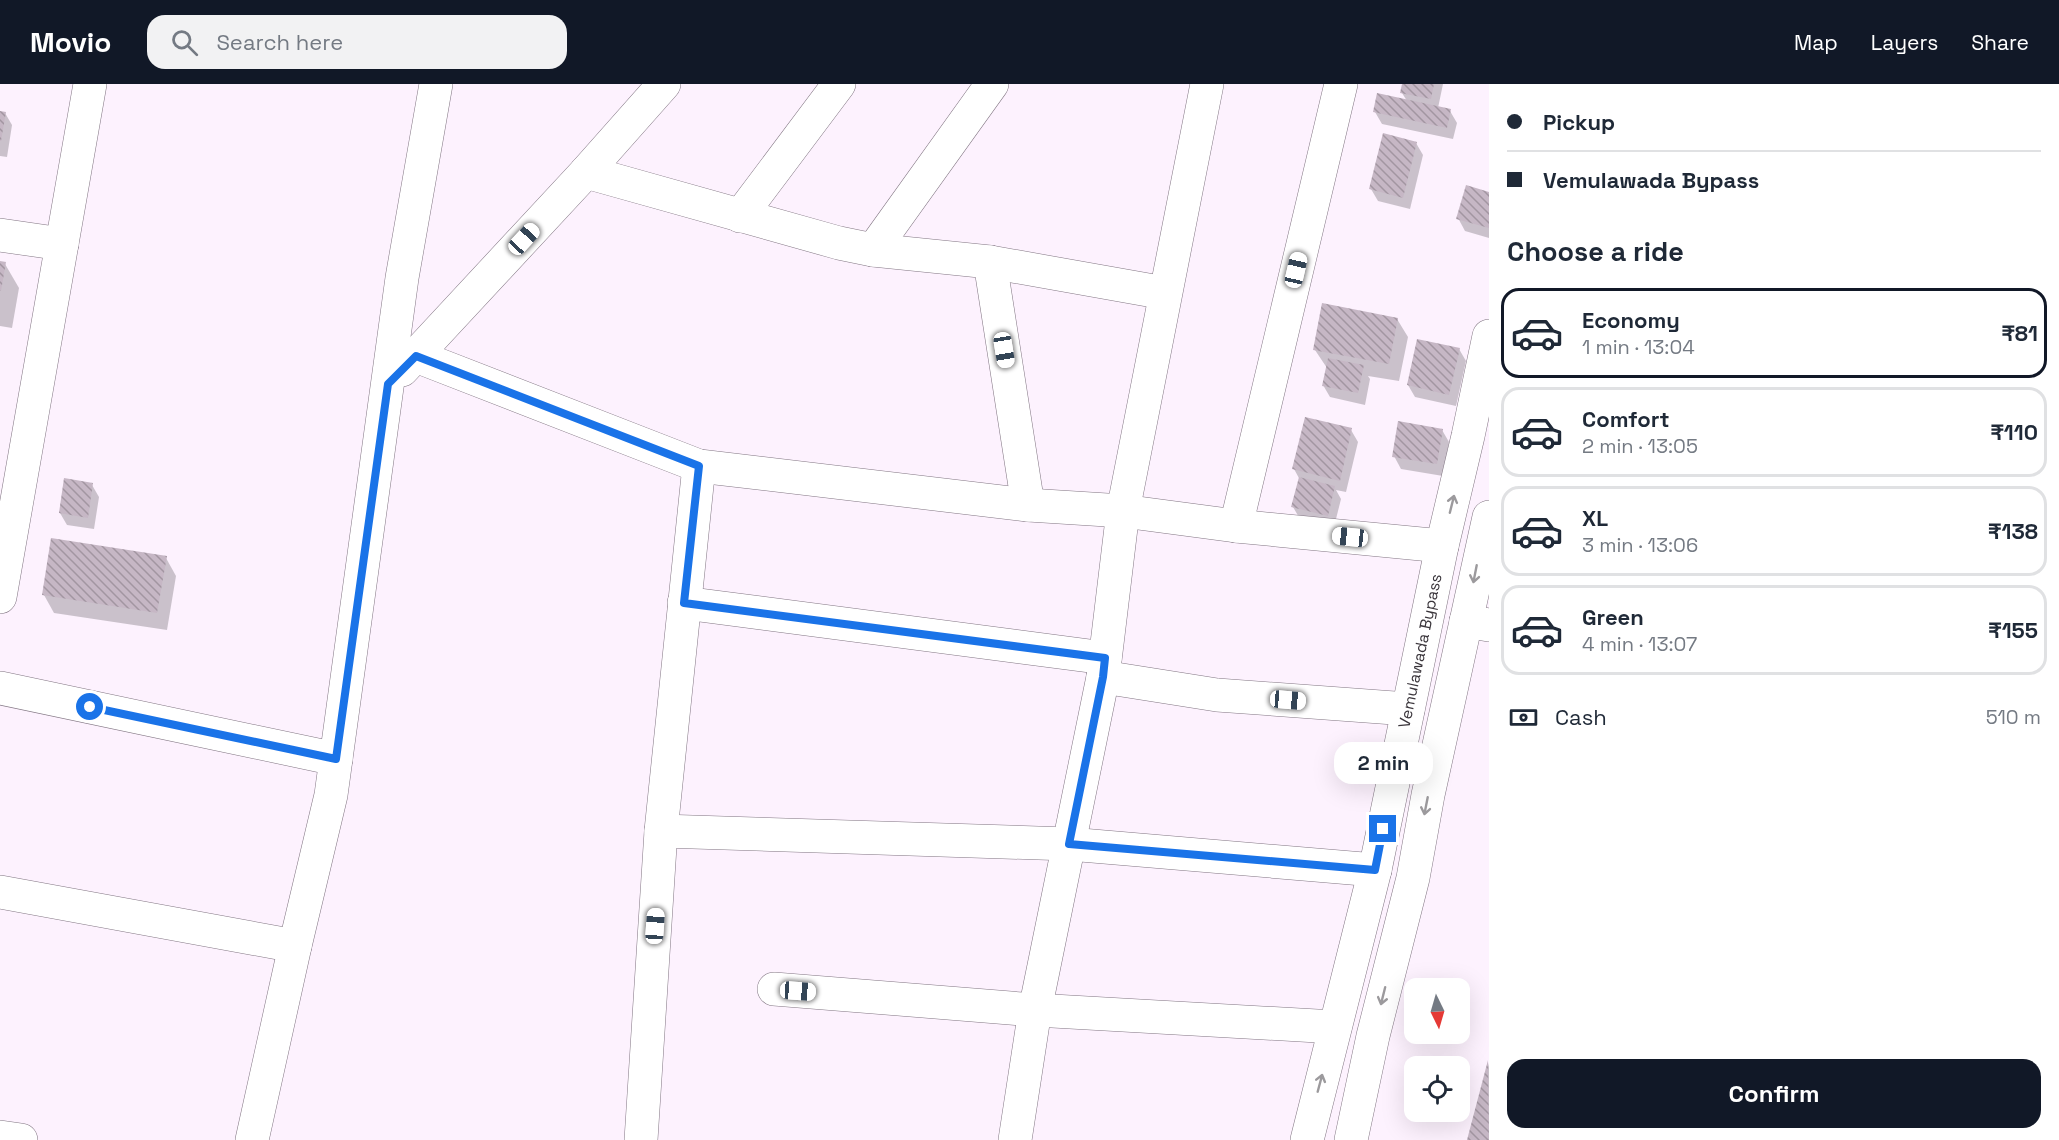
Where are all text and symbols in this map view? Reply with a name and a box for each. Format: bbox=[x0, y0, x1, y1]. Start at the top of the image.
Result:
search box bbox=[147, 15, 567, 69]
text: Movio bbox=[30, 24, 111, 60]
icon: search bbox=[168, 26, 201, 59]
text: Search here bbox=[216, 28, 343, 56]
text: Map bbox=[1794, 29, 1838, 56]
text: Layers bbox=[1871, 29, 1938, 56]
text: Share bbox=[1971, 29, 2029, 56]
text: Pickup bbox=[1543, 108, 1615, 136]
text: Vemulawada Bypass bbox=[1543, 166, 1759, 194]
car bbox=[505, 220, 543, 258]
text: Choose a ride bbox=[1507, 234, 1684, 269]
car bbox=[1283, 250, 1309, 290]
icon: car bbox=[1510, 306, 1564, 360]
text: Economy bbox=[1582, 306, 1680, 334]
text: ₹81 bbox=[2001, 319, 2038, 347]
car bbox=[992, 331, 1016, 369]
text: 1 min · 13:04 bbox=[1582, 334, 1695, 360]
icon: car bbox=[1510, 405, 1564, 459]
text: Comfort bbox=[1582, 405, 1670, 433]
text: ₹110 bbox=[1990, 418, 2038, 446]
text: 2 min · 13:05 bbox=[1582, 433, 1698, 459]
one-way arrow bbox=[1447, 495, 1458, 514]
icon: car bbox=[1510, 504, 1564, 558]
text: XL bbox=[1582, 504, 1608, 532]
text: ₹138 bbox=[1988, 517, 2038, 545]
car bbox=[1331, 526, 1369, 548]
text: 3 min · 13:06 bbox=[1582, 532, 1698, 558]
one-way arrow bbox=[1469, 565, 1481, 584]
street label: Vemulawada Bypass bbox=[1393, 572, 1447, 730]
icon: car bbox=[1510, 603, 1564, 657]
text: Green bbox=[1582, 603, 1644, 631]
text: ₹155 bbox=[1988, 616, 2038, 644]
text: 4 min · 13:07 bbox=[1582, 631, 1697, 657]
car bbox=[1269, 689, 1307, 711]
route start bbox=[76, 693, 103, 720]
icon: cash bbox=[1507, 701, 1540, 734]
text: Cash bbox=[1555, 703, 1607, 731]
text: 510 m bbox=[1986, 704, 2041, 730]
callout: 2 min bbox=[1334, 742, 1432, 784]
text: 2 min bbox=[1358, 750, 1409, 776]
one-way arrow bbox=[1420, 796, 1431, 815]
route end bbox=[1369, 815, 1396, 842]
car bbox=[645, 907, 665, 945]
north arrow bbox=[1404, 978, 1470, 1044]
map controls bbox=[1404, 978, 1470, 1122]
car bbox=[779, 981, 817, 1001]
one-way arrow bbox=[1376, 986, 1388, 1005]
button: locate bbox=[1404, 1056, 1470, 1122]
button: Confirm bbox=[1507, 1059, 2041, 1128]
one-way arrow bbox=[1315, 1074, 1327, 1093]

